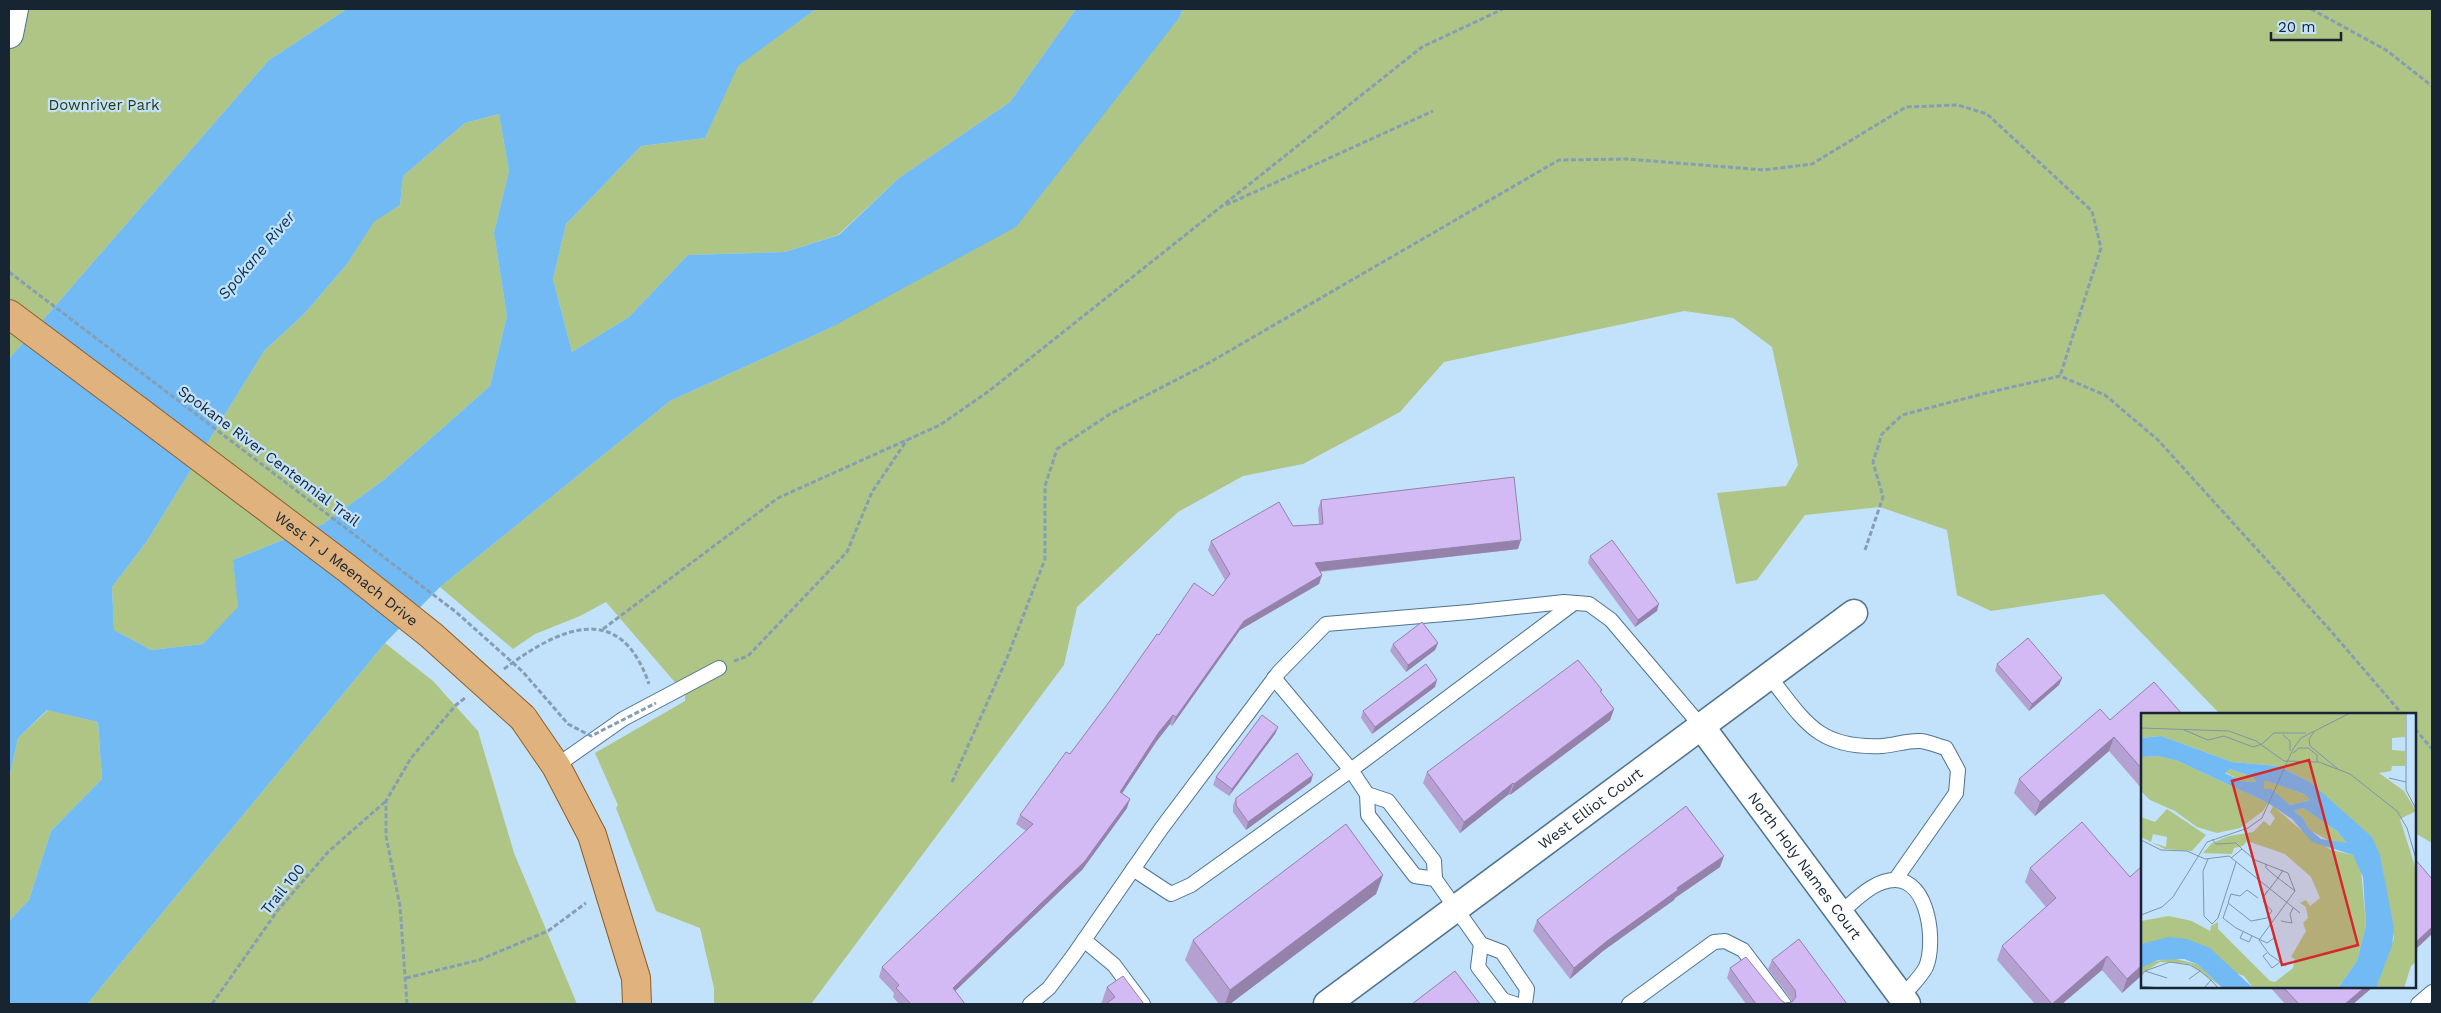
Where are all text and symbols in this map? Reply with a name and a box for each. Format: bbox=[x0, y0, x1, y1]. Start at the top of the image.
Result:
scale bar bbox=[2271, 10, 2341, 42]
text: 20 m bbox=[2278, 18, 2316, 36]
park label: Downriver Park bbox=[48, 96, 160, 114]
water label: Spokane River bbox=[214, 207, 299, 303]
street label: Spokane River Centennial Trail bbox=[175, 382, 364, 531]
street label: West T J Meenach Drive bbox=[271, 508, 421, 630]
inset map bbox=[2141, 713, 2416, 988]
street label: West Elliot Court bbox=[1535, 764, 1647, 853]
street label: North Holy Names Court bbox=[1744, 789, 1865, 944]
street label: Trail 100 bbox=[257, 860, 309, 918]

